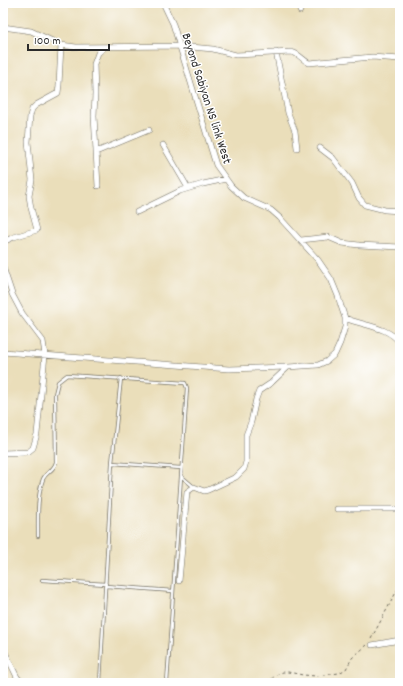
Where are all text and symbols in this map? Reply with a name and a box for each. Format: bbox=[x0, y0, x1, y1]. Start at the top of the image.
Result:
scale bar bbox=[28, 26, 109, 52]
street label: Beyond Sabiyan NS link West bbox=[175, 31, 236, 167]
text: 100 m bbox=[34, 33, 61, 50]

